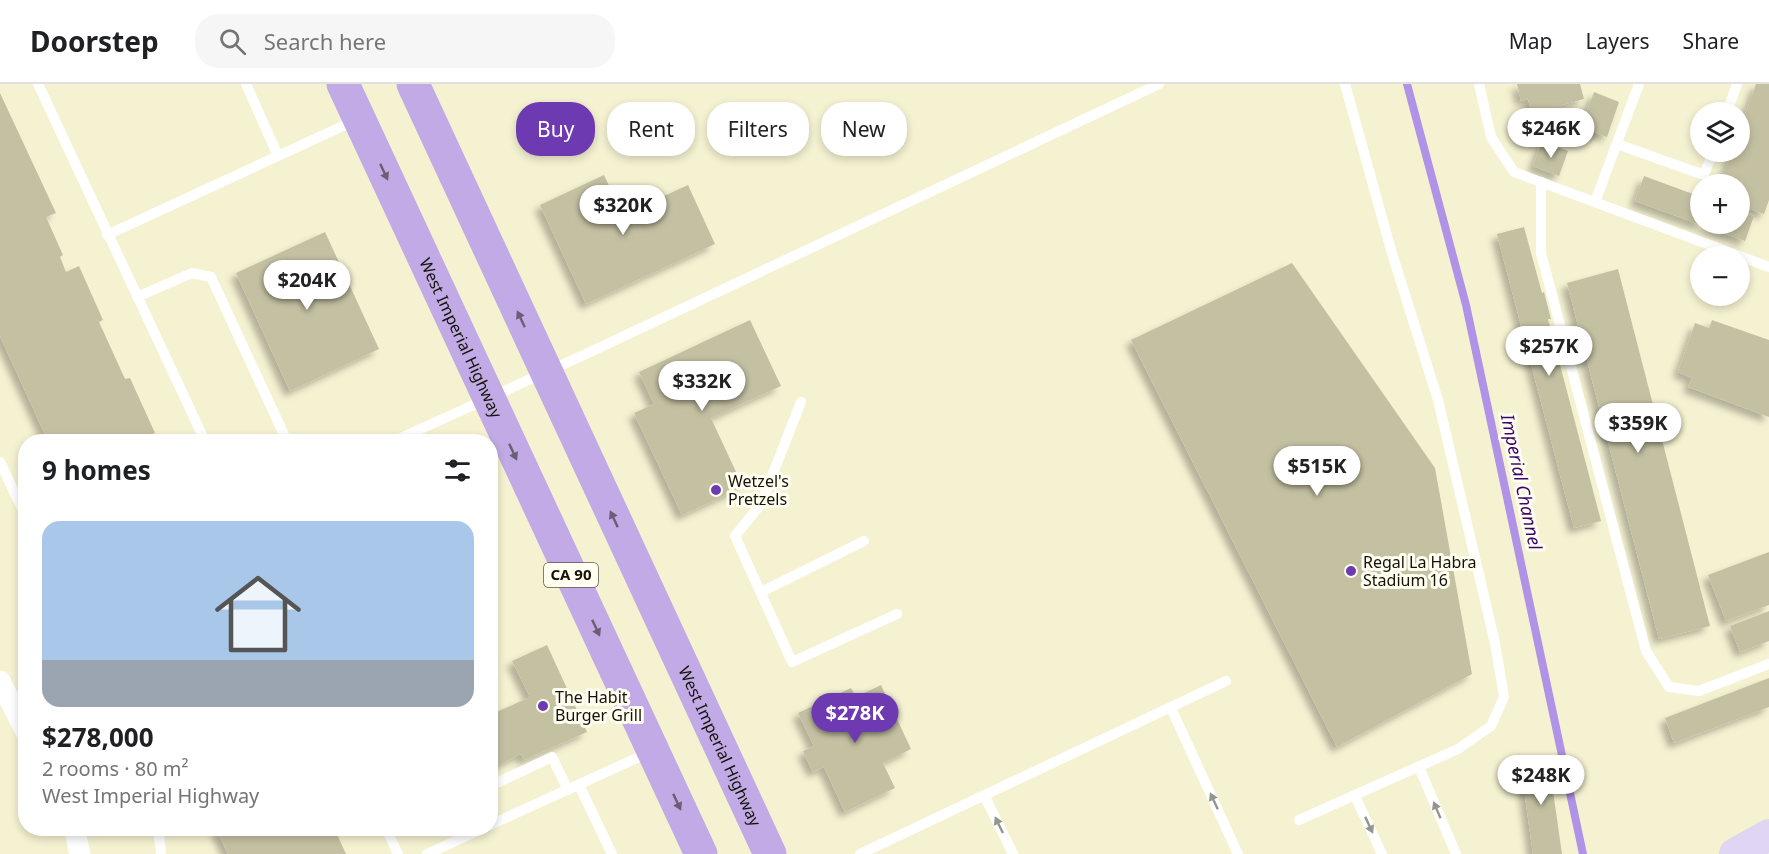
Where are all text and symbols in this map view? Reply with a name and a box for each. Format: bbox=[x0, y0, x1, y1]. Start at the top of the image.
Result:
search box bbox=[195, 14, 615, 68]
text: Doorstep bbox=[30, 22, 159, 60]
icon: search bbox=[216, 25, 249, 58]
text: Search here bbox=[264, 26, 386, 56]
text: Map bbox=[1509, 27, 1553, 55]
text: Layers bbox=[1586, 27, 1650, 55]
text: Share bbox=[1683, 27, 1739, 55]
chip: Buy bbox=[516, 102, 595, 156]
chip: Rent bbox=[607, 102, 695, 156]
chip: Filters bbox=[707, 102, 809, 156]
chip: New bbox=[821, 102, 907, 156]
map controls bbox=[1690, 102, 1750, 306]
button: layers bbox=[1690, 102, 1750, 162]
pin: $246K bbox=[1509, 108, 1593, 159]
text: $246K bbox=[1521, 114, 1581, 141]
one-way arrow bbox=[379, 163, 389, 181]
button: + bbox=[1690, 174, 1750, 234]
pin: $320K bbox=[581, 185, 665, 236]
text: $320K bbox=[593, 191, 653, 218]
button: − bbox=[1690, 246, 1750, 306]
street label: West Imperial Highway bbox=[414, 254, 508, 422]
pin: $204K bbox=[265, 260, 349, 311]
text: $204K bbox=[277, 266, 337, 293]
one-way arrow bbox=[517, 311, 526, 328]
pin: $257K bbox=[1507, 326, 1591, 377]
text: $257K bbox=[1519, 332, 1579, 359]
pin: $332K bbox=[660, 361, 744, 412]
text: $332K bbox=[672, 367, 732, 394]
pin: $359K bbox=[1596, 403, 1680, 454]
text: $359K bbox=[1608, 409, 1668, 436]
water label: Imperial Channel bbox=[1496, 411, 1548, 552]
one-way arrow bbox=[509, 443, 518, 460]
pin: $515K bbox=[1275, 446, 1359, 497]
text: 9 homes bbox=[42, 452, 151, 488]
text: $515K bbox=[1287, 452, 1347, 479]
icon: filters bbox=[441, 454, 474, 487]
place label: Wetzel's Pretzels bbox=[728, 470, 789, 510]
marker: Wetzel's Pretzels bbox=[709, 483, 723, 497]
one-way arrow bbox=[609, 511, 618, 528]
place label: Regal La Habra Stadium 16 bbox=[1363, 551, 1477, 591]
icon: home bbox=[204, 560, 312, 668]
road number: CA 90 bbox=[544, 563, 598, 587]
marker: Regal La Habra Stadium 16 bbox=[1344, 564, 1358, 578]
one-way arrow bbox=[591, 620, 601, 638]
street label: West Imperial Highway bbox=[673, 663, 767, 831]
place label: The Habit Burger Grill bbox=[555, 686, 642, 726]
pin: $278K bbox=[813, 693, 897, 744]
marker: The Habit Burger Grill bbox=[536, 699, 550, 713]
text: $278K bbox=[825, 699, 885, 726]
text: $278,000 bbox=[42, 719, 154, 755]
text: 2 rooms · 80 m² bbox=[42, 755, 189, 782]
pin: $248K bbox=[1499, 755, 1583, 806]
text: $248K bbox=[1511, 761, 1571, 788]
text: West Imperial Highway bbox=[42, 782, 259, 809]
one-way arrow bbox=[1209, 792, 1218, 809]
one-way arrow bbox=[672, 794, 682, 812]
one-way arrow bbox=[1433, 802, 1442, 819]
one-way arrow bbox=[1364, 816, 1373, 833]
one-way arrow bbox=[995, 817, 1004, 834]

